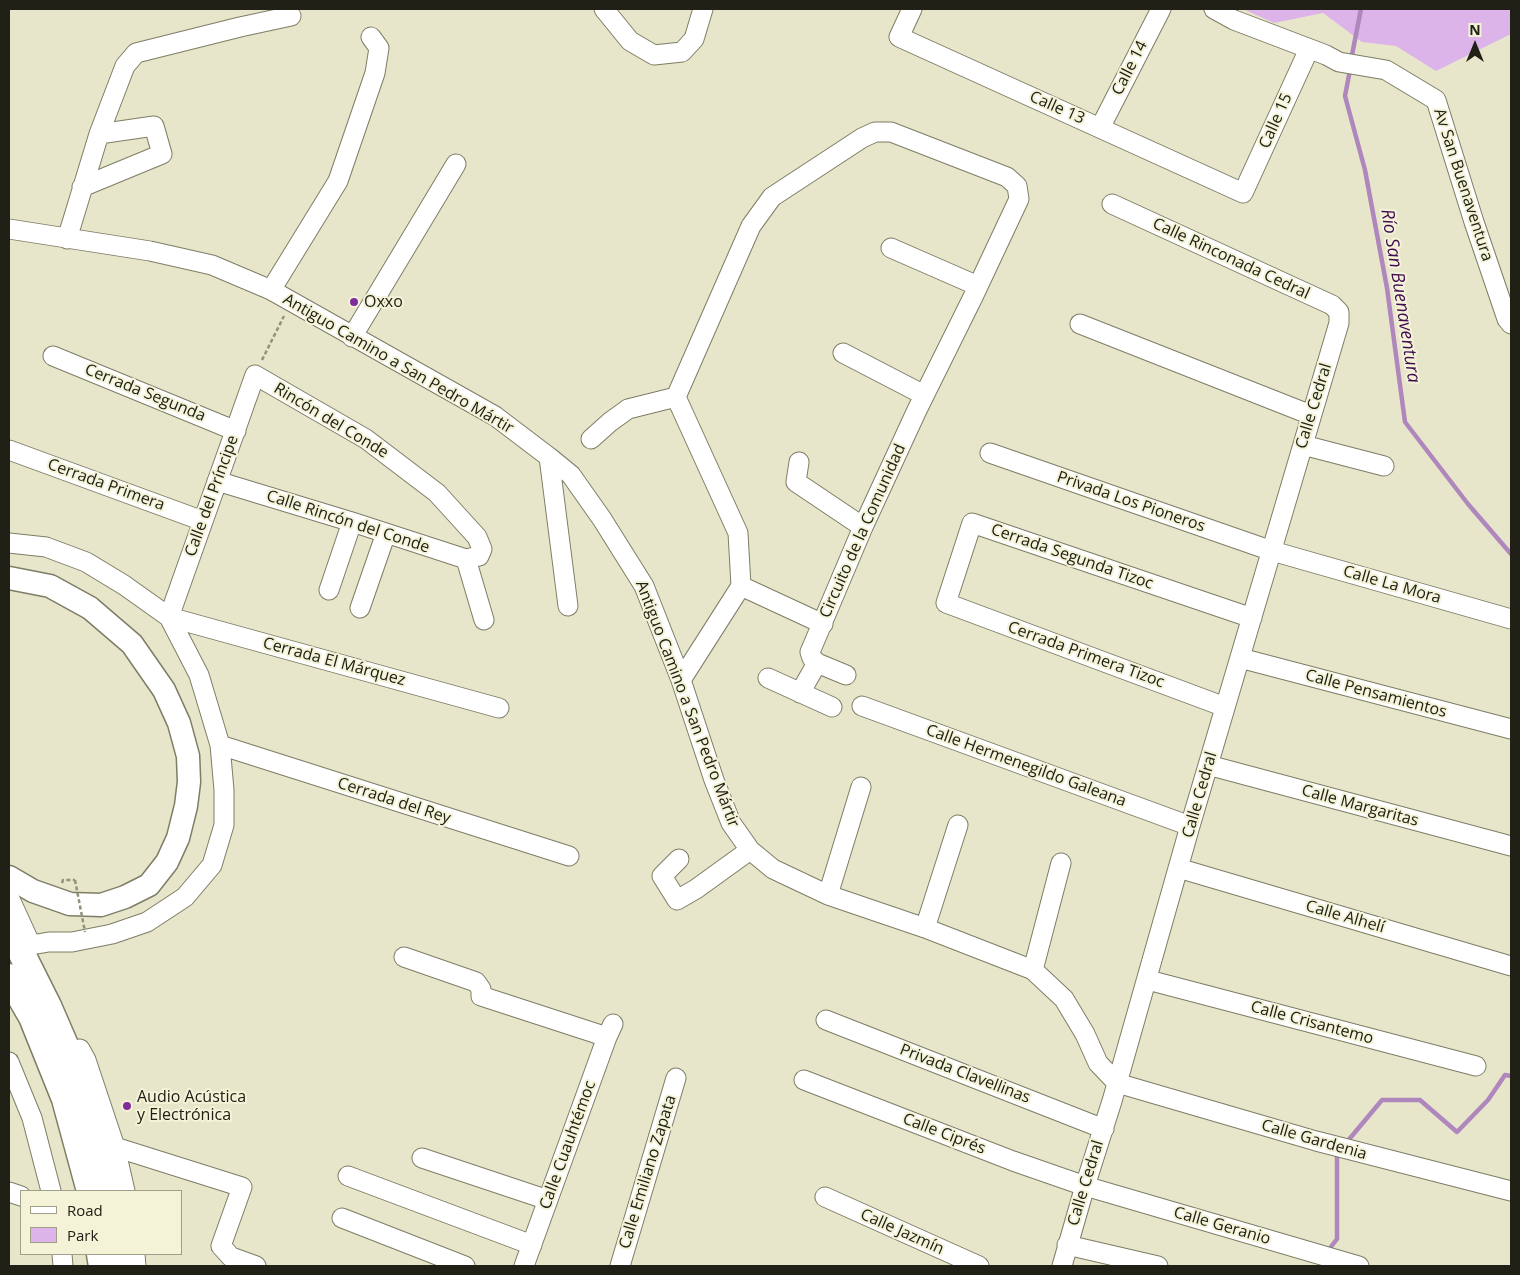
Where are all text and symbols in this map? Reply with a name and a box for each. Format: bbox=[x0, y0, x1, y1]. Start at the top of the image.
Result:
north arrow bbox=[1450, 20, 1500, 70]
text: N bbox=[1469, 20, 1481, 39]
street label: Calle 14 bbox=[1108, 38, 1152, 98]
street label: Calle 13 bbox=[1026, 87, 1088, 129]
street label: Calle 15 bbox=[1255, 90, 1297, 152]
street label: Av San Buenaventura bbox=[1429, 106, 1497, 264]
water label: Río San Buenaventura bbox=[1376, 207, 1424, 385]
street label: Calle Rinconada Cedral bbox=[1149, 214, 1313, 304]
street label: Antiguo Camino a San Pedro Mártir bbox=[279, 290, 517, 438]
place label: Oxxo bbox=[364, 292, 403, 312]
marker: Oxxo bbox=[348, 296, 360, 308]
street label: Cerrada Segunda bbox=[82, 360, 208, 426]
street label: Calle Cedral bbox=[1292, 361, 1336, 451]
street label: Rincón del Conde bbox=[270, 379, 392, 463]
street label: Calle del Príncipe bbox=[181, 433, 243, 559]
street label: Circuito de la Comunidad bbox=[816, 441, 910, 621]
street label: Cerrada Primera bbox=[45, 455, 167, 515]
street label: Privada Los Pioneros bbox=[1054, 468, 1208, 536]
street label: Calle Rincón del Conde bbox=[264, 487, 432, 557]
street label: Cerrada Segunda Tizoc bbox=[988, 520, 1156, 594]
street label: Calle La Mora bbox=[1341, 562, 1443, 608]
street label: Antiguo Camino a San Pedro Mártir bbox=[631, 578, 743, 830]
street label: Cerrada Primera Tizoc bbox=[1005, 618, 1167, 692]
street label: Cerrada El Márquez bbox=[261, 634, 407, 690]
street label: Calle Pensamientos bbox=[1303, 666, 1449, 722]
street label: Calle Hermenegildo Galeana bbox=[923, 721, 1129, 811]
street label: Calle Cedral bbox=[1179, 750, 1221, 840]
street label: Cerrada del Rey bbox=[335, 774, 453, 828]
street label: Calle Margaritas bbox=[1299, 781, 1421, 831]
street label: Calle Alhelí bbox=[1303, 897, 1387, 937]
street label: Calle Crisantemo bbox=[1249, 997, 1375, 1049]
street label: Privada Clavellinas bbox=[897, 1040, 1033, 1108]
street label: Calle Cuauhtémoc bbox=[536, 1078, 600, 1212]
place label: Audio Acústica y Electrónica bbox=[137, 1087, 246, 1125]
street label: Calle Emiliano Zapata bbox=[615, 1093, 681, 1251]
marker: Audio Acústica y Electrónica bbox=[121, 1100, 133, 1112]
street label: Calle Ciprés bbox=[900, 1109, 988, 1159]
street label: Calle Gardenia bbox=[1259, 1116, 1369, 1164]
street label: Calle Cedral bbox=[1064, 1138, 1108, 1228]
legend bbox=[20, 1190, 182, 1255]
text: Road bbox=[67, 1200, 103, 1220]
street label: Calle Geranio bbox=[1171, 1203, 1273, 1249]
street label: Calle Jazmín bbox=[857, 1205, 947, 1259]
text: Park bbox=[67, 1225, 98, 1245]

